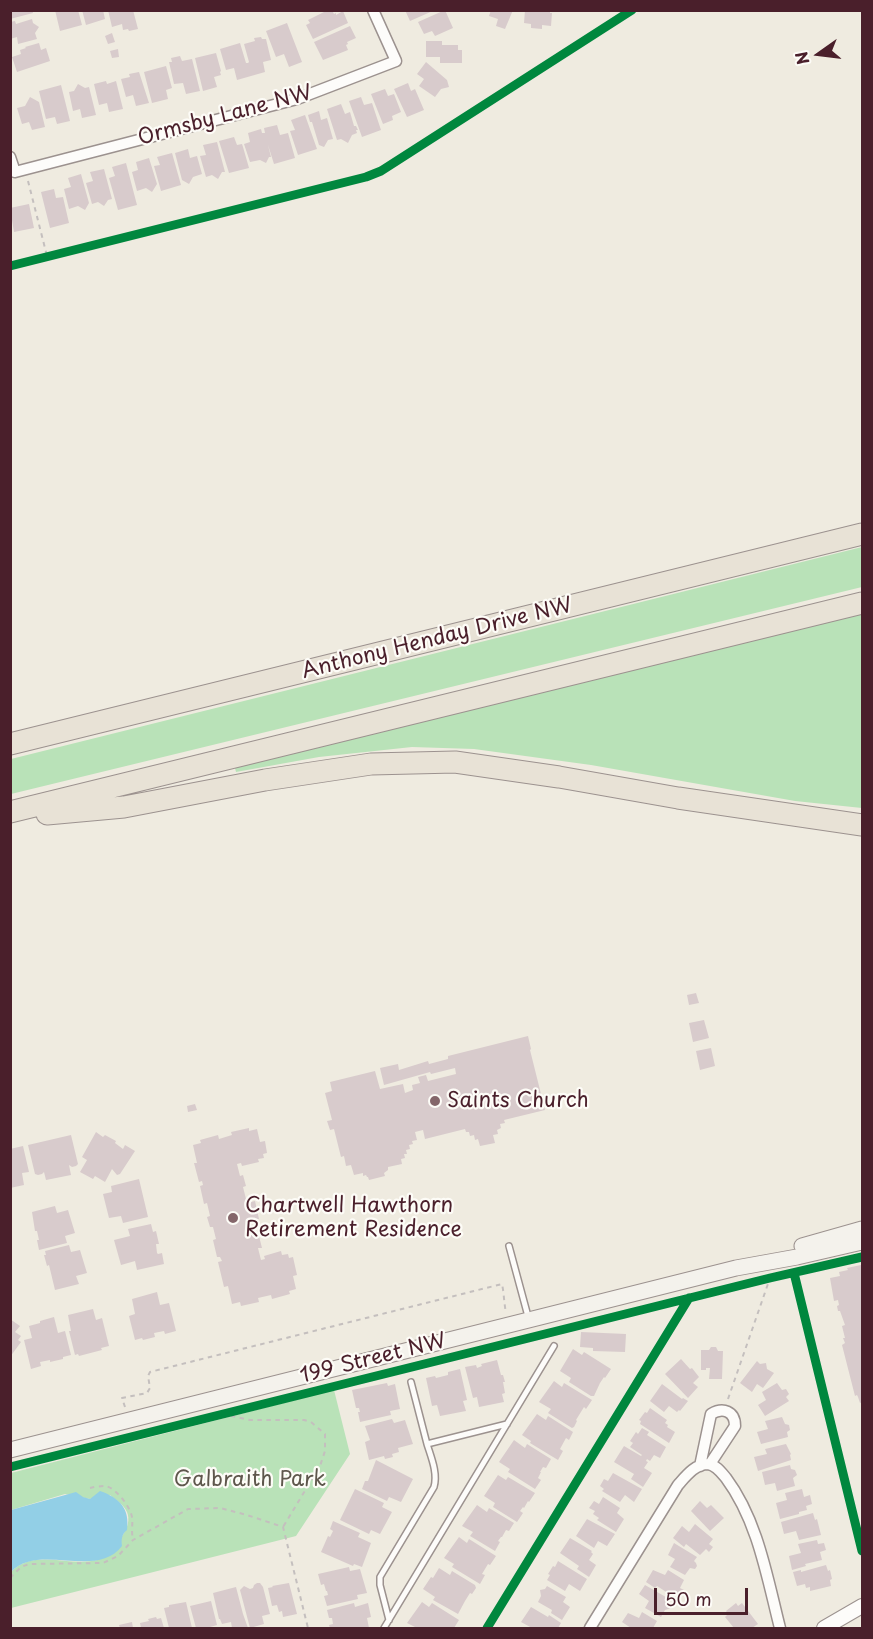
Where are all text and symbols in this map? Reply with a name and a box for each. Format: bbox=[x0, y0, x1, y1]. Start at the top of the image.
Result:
north arrow bbox=[789, 24, 849, 84]
text: N bbox=[788, 49, 815, 67]
street label: Ormsby Lane NW bbox=[135, 81, 315, 151]
street label: Anthony Henday Drive NW bbox=[299, 593, 575, 685]
place label: Saints Church bbox=[447, 1088, 589, 1114]
marker: Saints Church bbox=[428, 1094, 442, 1108]
place label: Chartwell Hawthorn Retirement Residence bbox=[245, 1193, 462, 1243]
marker: Chartwell Hawthorn Retirement Residence bbox=[226, 1211, 240, 1225]
street label: 199 Street NW bbox=[297, 1329, 449, 1389]
park label: Galbraith Park bbox=[174, 1467, 326, 1493]
scale bar bbox=[657, 1576, 752, 1614]
text: 50 m bbox=[665, 1585, 712, 1612]

